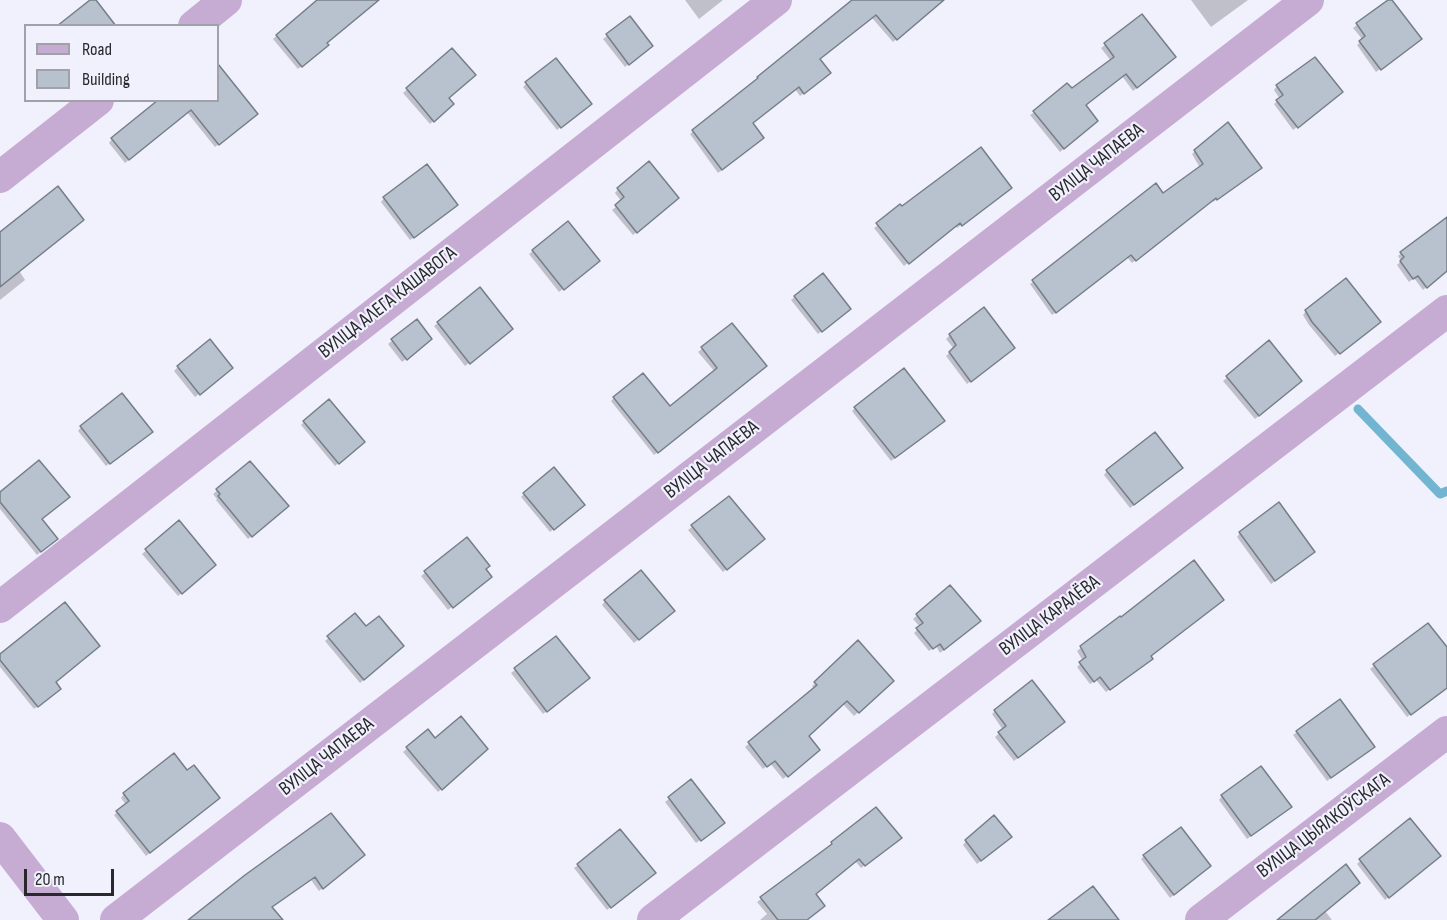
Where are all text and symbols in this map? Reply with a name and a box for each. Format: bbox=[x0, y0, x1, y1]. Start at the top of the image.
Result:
legend bbox=[24, 24, 219, 102]
text: Road bbox=[82, 39, 112, 60]
text: Building bbox=[82, 69, 130, 90]
street label: ВУЛІЦА ЧАПАЕВА bbox=[1045, 119, 1149, 207]
street label: ВУЛІЦА АЛЕГА КАШАВОГА bbox=[314, 242, 462, 364]
street label: ВУЛІЦА ЧАПАЕВА bbox=[660, 416, 764, 504]
street label: ВУЛІЦА КАРАЛЁВА bbox=[995, 570, 1105, 662]
street label: ВУЛІЦА ЧАПАЕВА bbox=[275, 713, 379, 801]
street label: ВУЛІЦА ЦЫЯЛКОЎСКАГА bbox=[1253, 768, 1395, 884]
scale bar bbox=[27, 857, 117, 895]
text: 20 m bbox=[35, 869, 65, 890]

